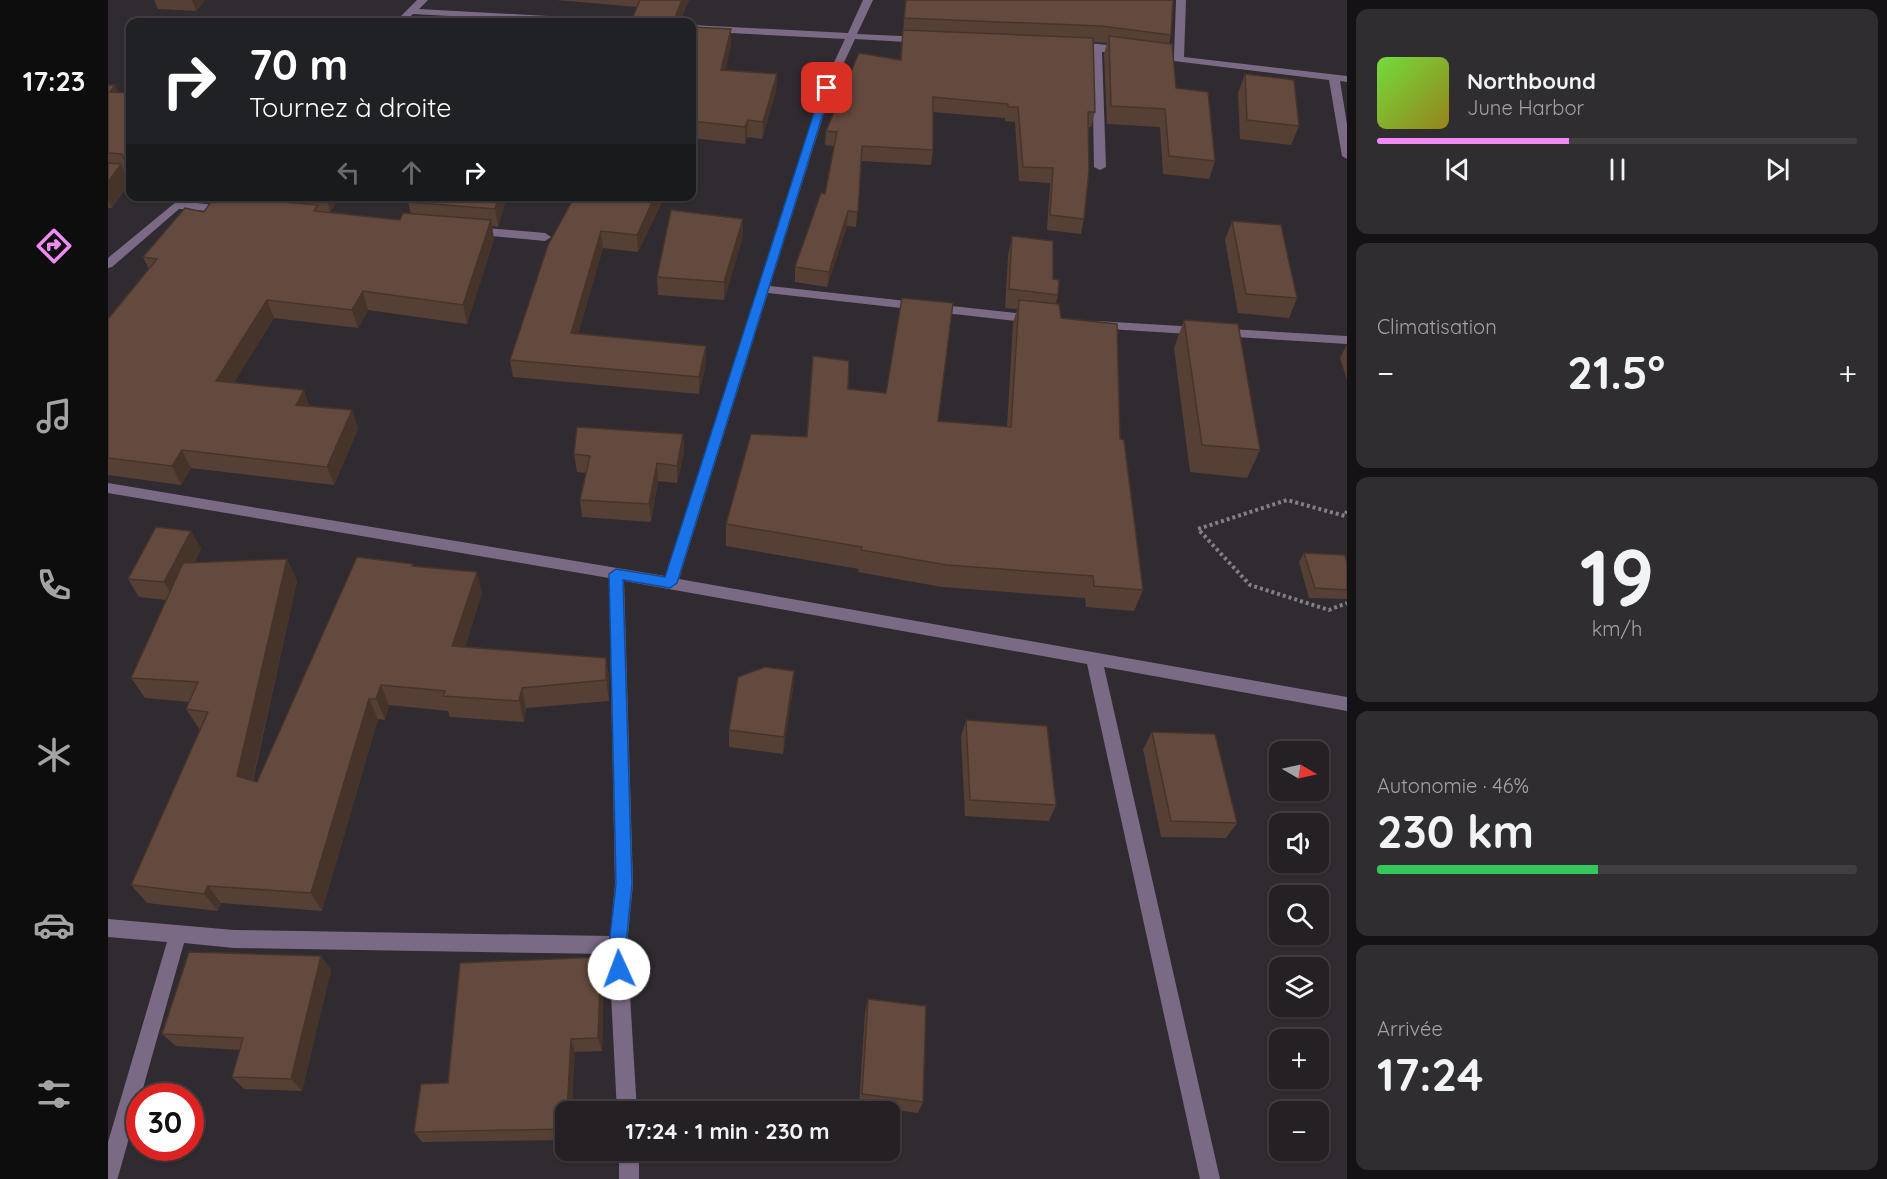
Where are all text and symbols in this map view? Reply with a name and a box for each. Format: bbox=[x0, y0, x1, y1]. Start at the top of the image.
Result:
text: 70 m bbox=[249, 38, 348, 91]
icon: right bbox=[150, 42, 228, 120]
pin bbox=[801, 62, 852, 113]
text: 17:23 bbox=[23, 64, 85, 98]
text: Northbound bbox=[1467, 67, 1596, 95]
icon: arrive bbox=[810, 71, 843, 104]
text: Tournez à droite bbox=[249, 90, 452, 124]
text: June Harbor bbox=[1467, 95, 1584, 120]
icon: previous bbox=[1441, 153, 1474, 186]
icon: pause bbox=[1601, 153, 1634, 186]
icon: next bbox=[1761, 153, 1794, 186]
icon: left bbox=[332, 156, 365, 189]
icon: ahead bbox=[395, 156, 428, 189]
icon: right bbox=[458, 156, 491, 189]
icon: directions bbox=[33, 225, 75, 267]
text: Climatisation bbox=[1377, 314, 1497, 339]
text: 21.5° bbox=[1567, 344, 1665, 400]
text: − bbox=[1377, 352, 1394, 393]
text: + bbox=[1838, 352, 1857, 393]
icon: music bbox=[33, 395, 75, 437]
text: 19 bbox=[1580, 528, 1654, 626]
icon: phone bbox=[33, 564, 75, 606]
text: km/h bbox=[1592, 616, 1642, 641]
icon: climate bbox=[33, 734, 75, 776]
north arrow bbox=[1269, 741, 1329, 801]
map controls bbox=[1269, 741, 1329, 1161]
text: Autonomie · 46% bbox=[1377, 773, 1529, 798]
text: 230 km bbox=[1377, 803, 1534, 859]
button: sound bbox=[1269, 813, 1329, 873]
button: search bbox=[1269, 885, 1329, 945]
icon: car bbox=[33, 904, 75, 946]
position arrow bbox=[587, 937, 651, 1001]
button: layers bbox=[1269, 957, 1329, 1017]
text: Arrivée bbox=[1377, 1016, 1443, 1041]
button: + bbox=[1269, 1029, 1329, 1089]
text: 17:24 bbox=[1377, 1046, 1484, 1102]
icon: filters bbox=[33, 1073, 75, 1115]
speed limit sign: 30 bbox=[126, 1083, 204, 1161]
button: − bbox=[1269, 1101, 1329, 1161]
text: 17:24 · 1 min · 230 m bbox=[625, 1117, 830, 1145]

